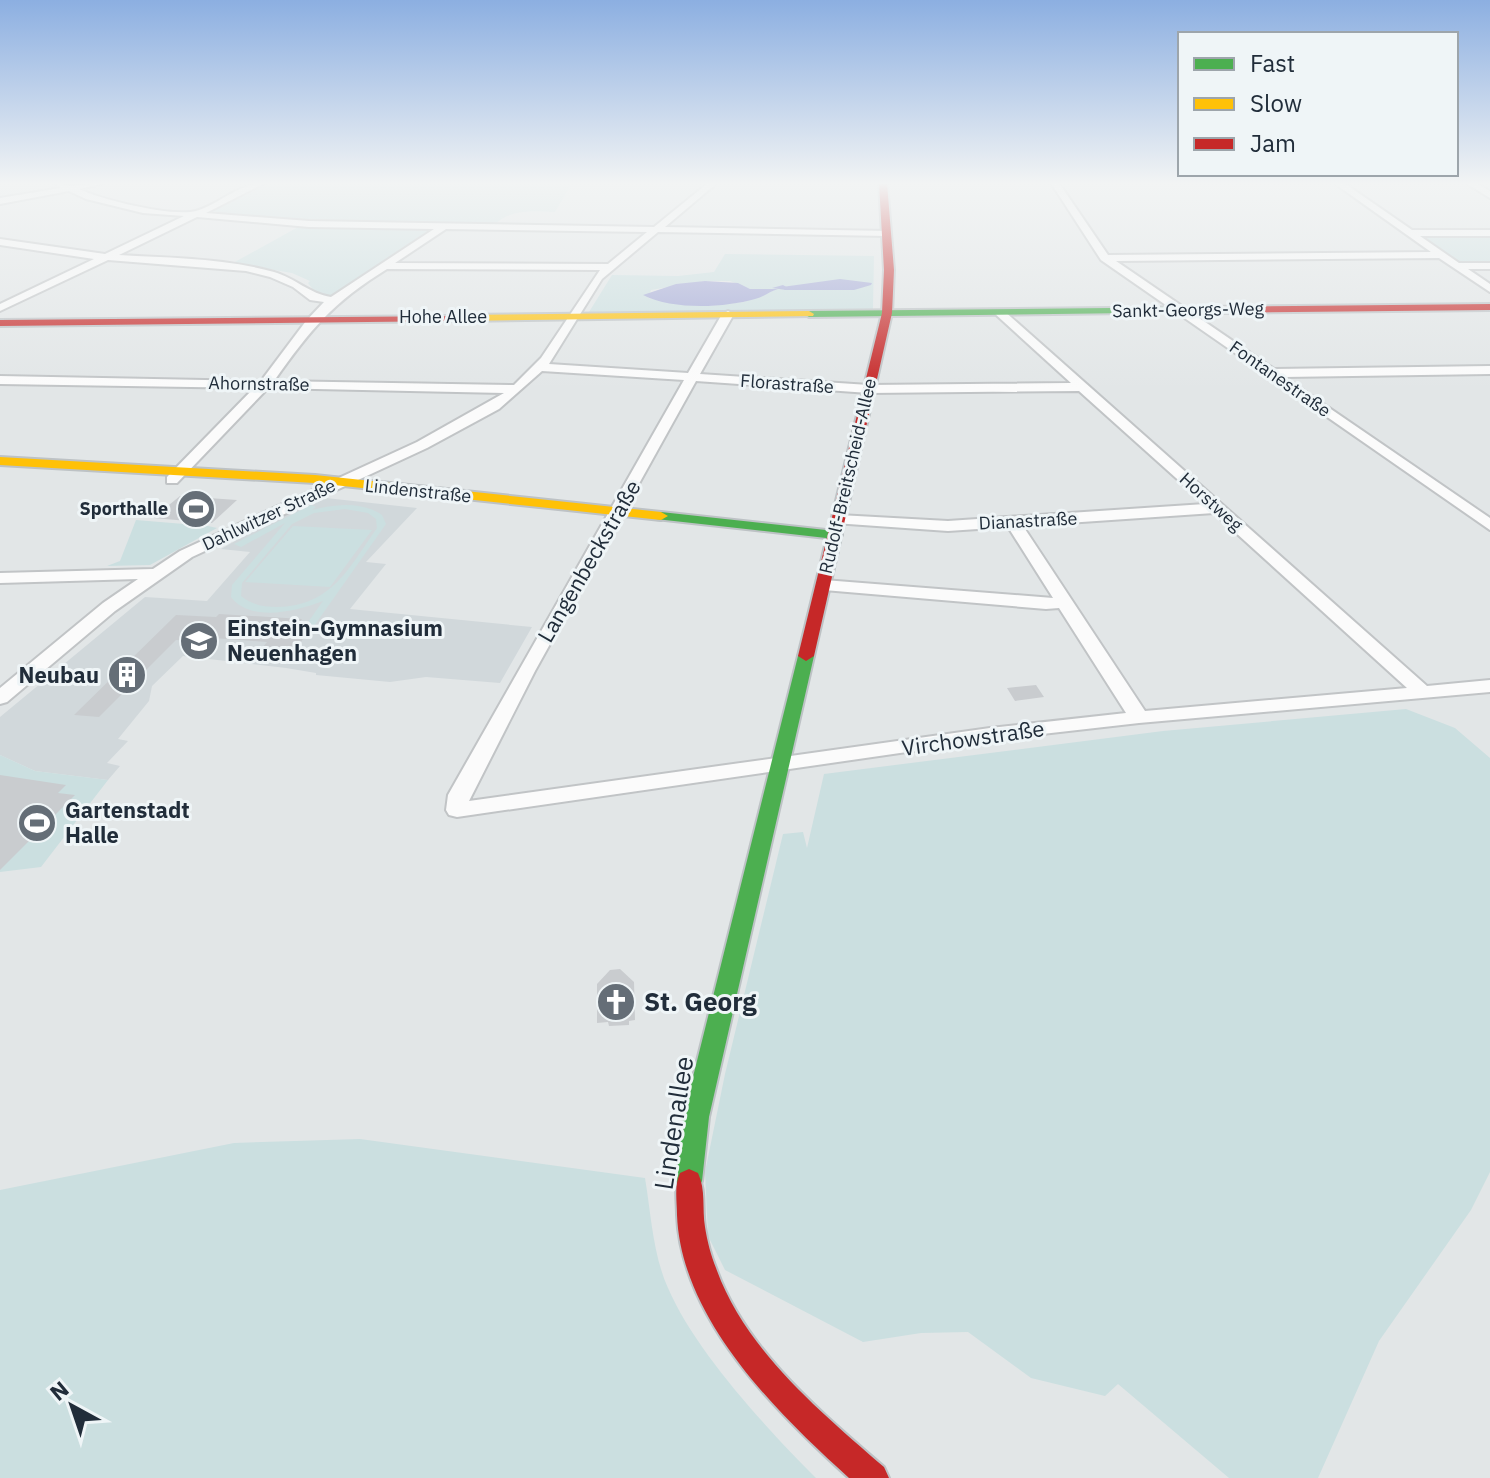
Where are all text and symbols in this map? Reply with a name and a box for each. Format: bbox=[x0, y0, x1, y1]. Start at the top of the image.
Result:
legend bbox=[1178, 32, 1458, 176]
text: Fast bbox=[1250, 47, 1295, 79]
text: Slow bbox=[1250, 87, 1302, 119]
text: Jam bbox=[1250, 127, 1296, 159]
street label: Sankt-Georgs-Weg bbox=[1112, 297, 1265, 322]
street label: Hohe Allee bbox=[399, 305, 487, 328]
street label: Fontanestraße bbox=[1225, 335, 1335, 422]
street label: Florastraße bbox=[739, 369, 835, 398]
street label: Ahornstraße bbox=[208, 371, 310, 396]
street label: Rudolf-Breitscheid-Allee bbox=[814, 376, 881, 576]
street label: Horstweg bbox=[1175, 467, 1248, 536]
street label: Lindenstraße bbox=[364, 473, 472, 508]
street label: Dahlwitzer Straße bbox=[198, 474, 339, 556]
street label: Langenbeckstraße bbox=[530, 474, 647, 647]
sports icon: Sporthalle bbox=[175, 488, 217, 530]
place label: Sporthalle bbox=[80, 497, 168, 520]
street label: Dianastraße bbox=[978, 506, 1078, 535]
place label: Einstein-Gymnasium Neuenhagen bbox=[227, 613, 443, 667]
school or university icon: Einstein-Gymnasium Neuenhagen bbox=[178, 620, 220, 662]
building icon: Neubau bbox=[106, 654, 148, 696]
place label: Neubau bbox=[19, 660, 99, 689]
street label: Virchowstraße bbox=[900, 713, 1046, 762]
place label: Gartenstadt Halle bbox=[65, 795, 190, 849]
sports icon: Gartenstadt Halle bbox=[16, 802, 58, 844]
church icon: St. Georg bbox=[595, 981, 637, 1023]
place label: St. Georg bbox=[644, 984, 757, 1018]
street label: Lindenallee bbox=[646, 1054, 700, 1192]
north arrow bbox=[32, 1366, 112, 1446]
text: N bbox=[43, 1374, 74, 1407]

